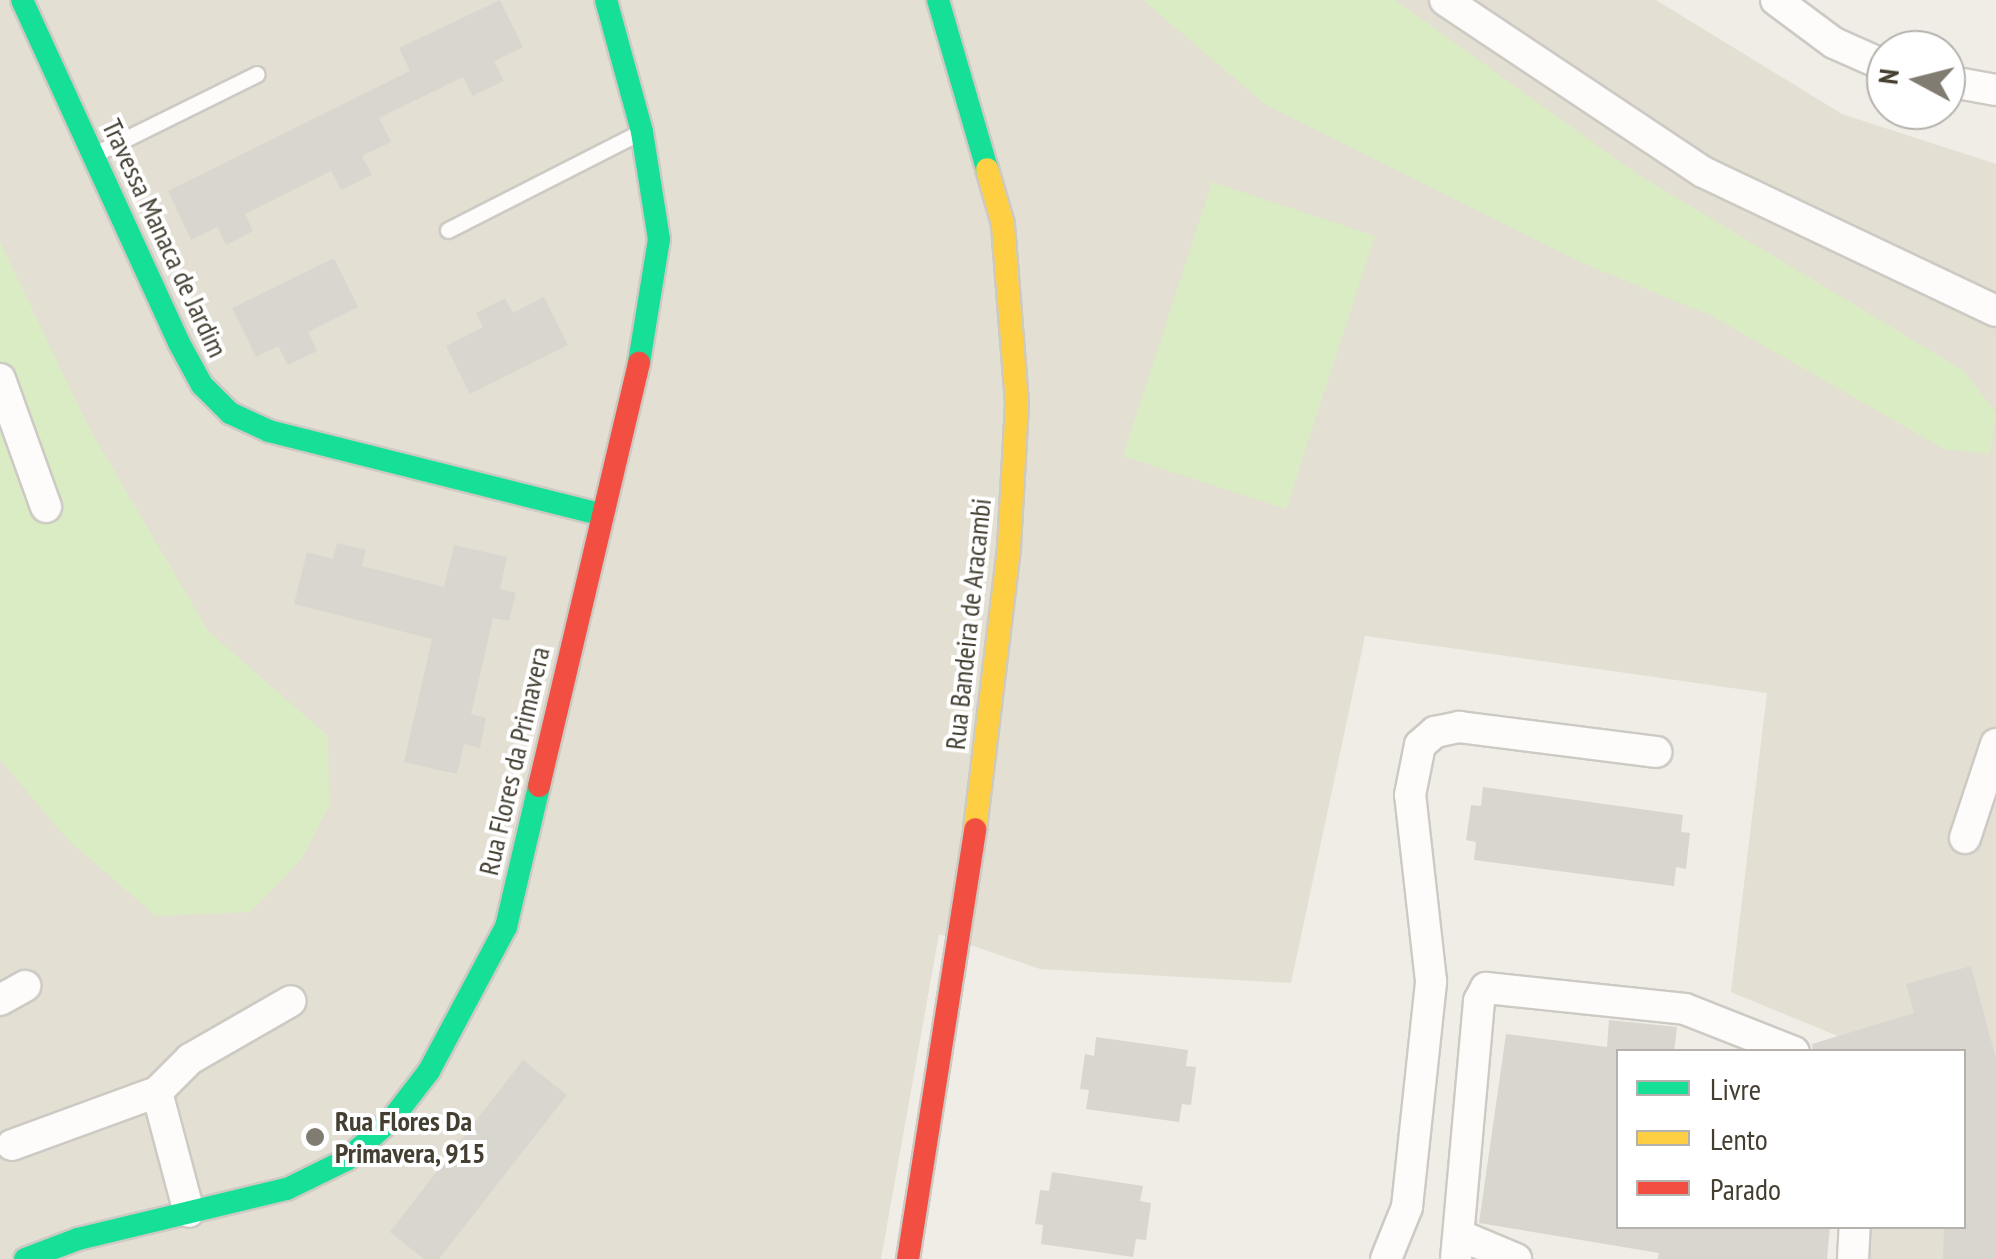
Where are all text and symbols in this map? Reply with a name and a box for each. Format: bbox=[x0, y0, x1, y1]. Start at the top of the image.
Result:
north arrow bbox=[1866, 30, 1966, 130]
text: N bbox=[1868, 67, 1907, 86]
street label: Travessa Manaca de Jardim bbox=[95, 114, 235, 362]
street label: Rua Bandeira de Aracambi bbox=[938, 496, 998, 752]
street label: Rua Flores da Primavera bbox=[471, 644, 557, 878]
legend bbox=[1616, 1049, 1966, 1229]
text: Livre bbox=[1710, 1069, 1761, 1108]
place label: Rua Flores Da Primavera, 915 bbox=[335, 1104, 487, 1170]
text: Lento bbox=[1710, 1119, 1768, 1158]
marker: Rua Flores Da Primavera, 915 bbox=[304, 1126, 326, 1148]
text: Parado bbox=[1710, 1169, 1781, 1208]

